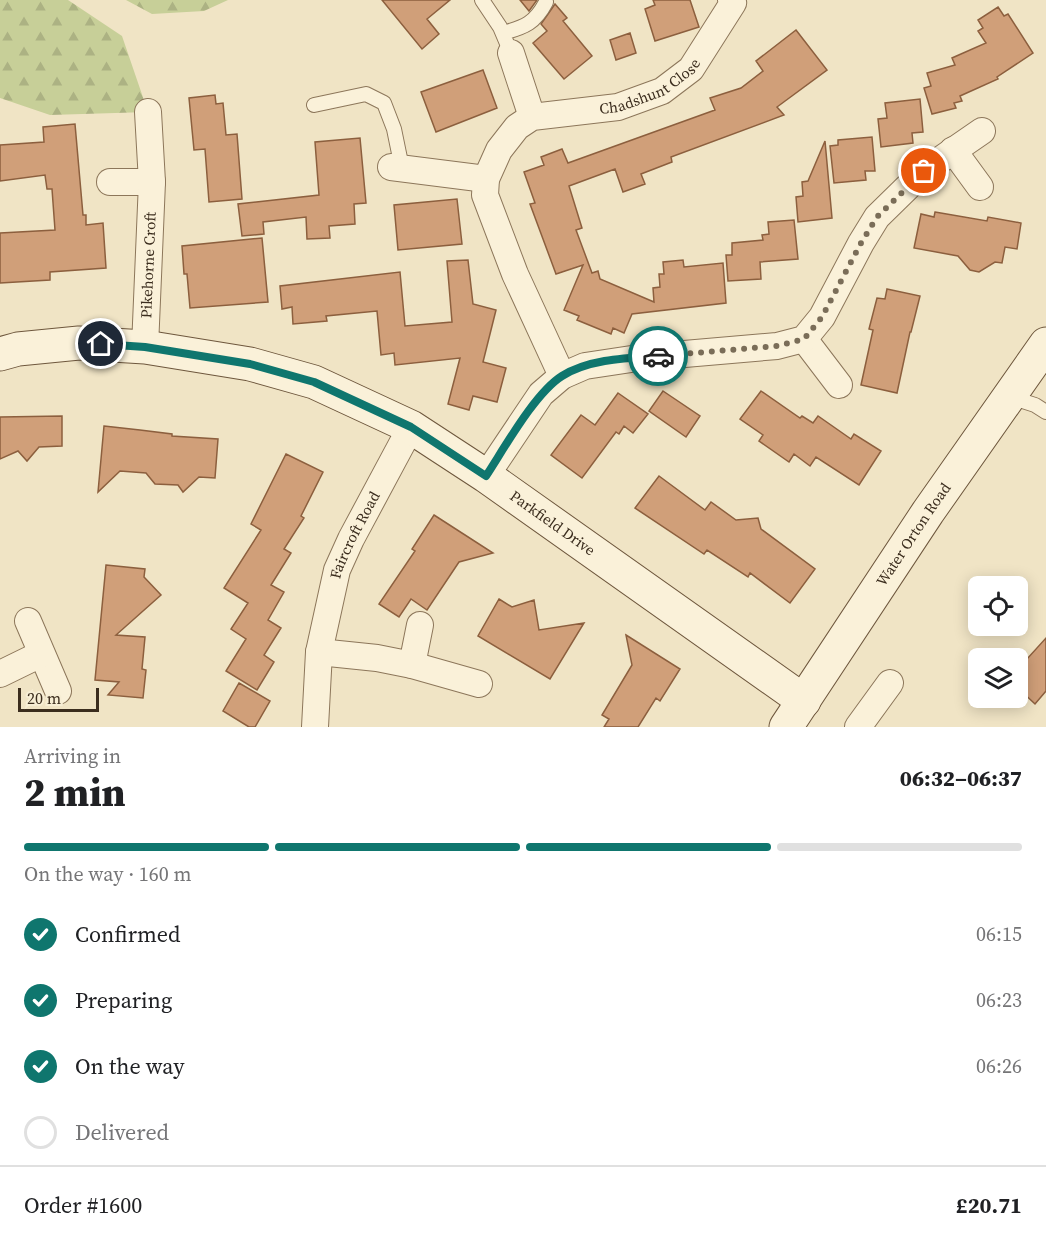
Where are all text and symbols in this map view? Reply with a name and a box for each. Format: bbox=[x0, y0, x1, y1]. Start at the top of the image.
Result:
street label: Chadshunt Close bbox=[598, 54, 705, 119]
pin bbox=[898, 145, 949, 196]
icon: bag bbox=[907, 154, 940, 187]
street label: Pikehorne Croft bbox=[135, 211, 161, 319]
pin bbox=[75, 318, 126, 369]
courier bbox=[628, 326, 688, 386]
icon: home bbox=[84, 327, 117, 360]
icon: car bbox=[642, 340, 675, 373]
street label: Water Orton Road bbox=[871, 478, 956, 590]
street label: Parkfield Drive bbox=[506, 485, 600, 560]
street label: Faircroft Road bbox=[324, 487, 385, 581]
map controls bbox=[968, 576, 1028, 708]
button: locate bbox=[968, 576, 1028, 636]
button: layers bbox=[968, 648, 1028, 708]
scale bar bbox=[18, 685, 99, 712]
text: 20 m bbox=[27, 687, 61, 709]
text: Arriving in bbox=[24, 742, 121, 770]
text: 06:32–06:37 bbox=[900, 763, 1022, 793]
text: 2 min bbox=[24, 766, 126, 819]
text: On the way · 160 m bbox=[24, 860, 191, 888]
icon: check bbox=[24, 918, 57, 951]
text: Confirmed bbox=[75, 919, 180, 949]
text: 06:15 bbox=[976, 920, 1022, 948]
icon: check bbox=[24, 984, 57, 1017]
text: Preparing bbox=[75, 985, 172, 1015]
text: 06:23 bbox=[976, 986, 1022, 1014]
icon: check bbox=[24, 1050, 57, 1083]
text: On the way bbox=[75, 1051, 184, 1081]
text: 06:26 bbox=[976, 1052, 1022, 1080]
text: Delivered bbox=[75, 1117, 169, 1147]
text: Order #1600 bbox=[24, 1190, 142, 1220]
text: £20.71 bbox=[956, 1190, 1022, 1220]

